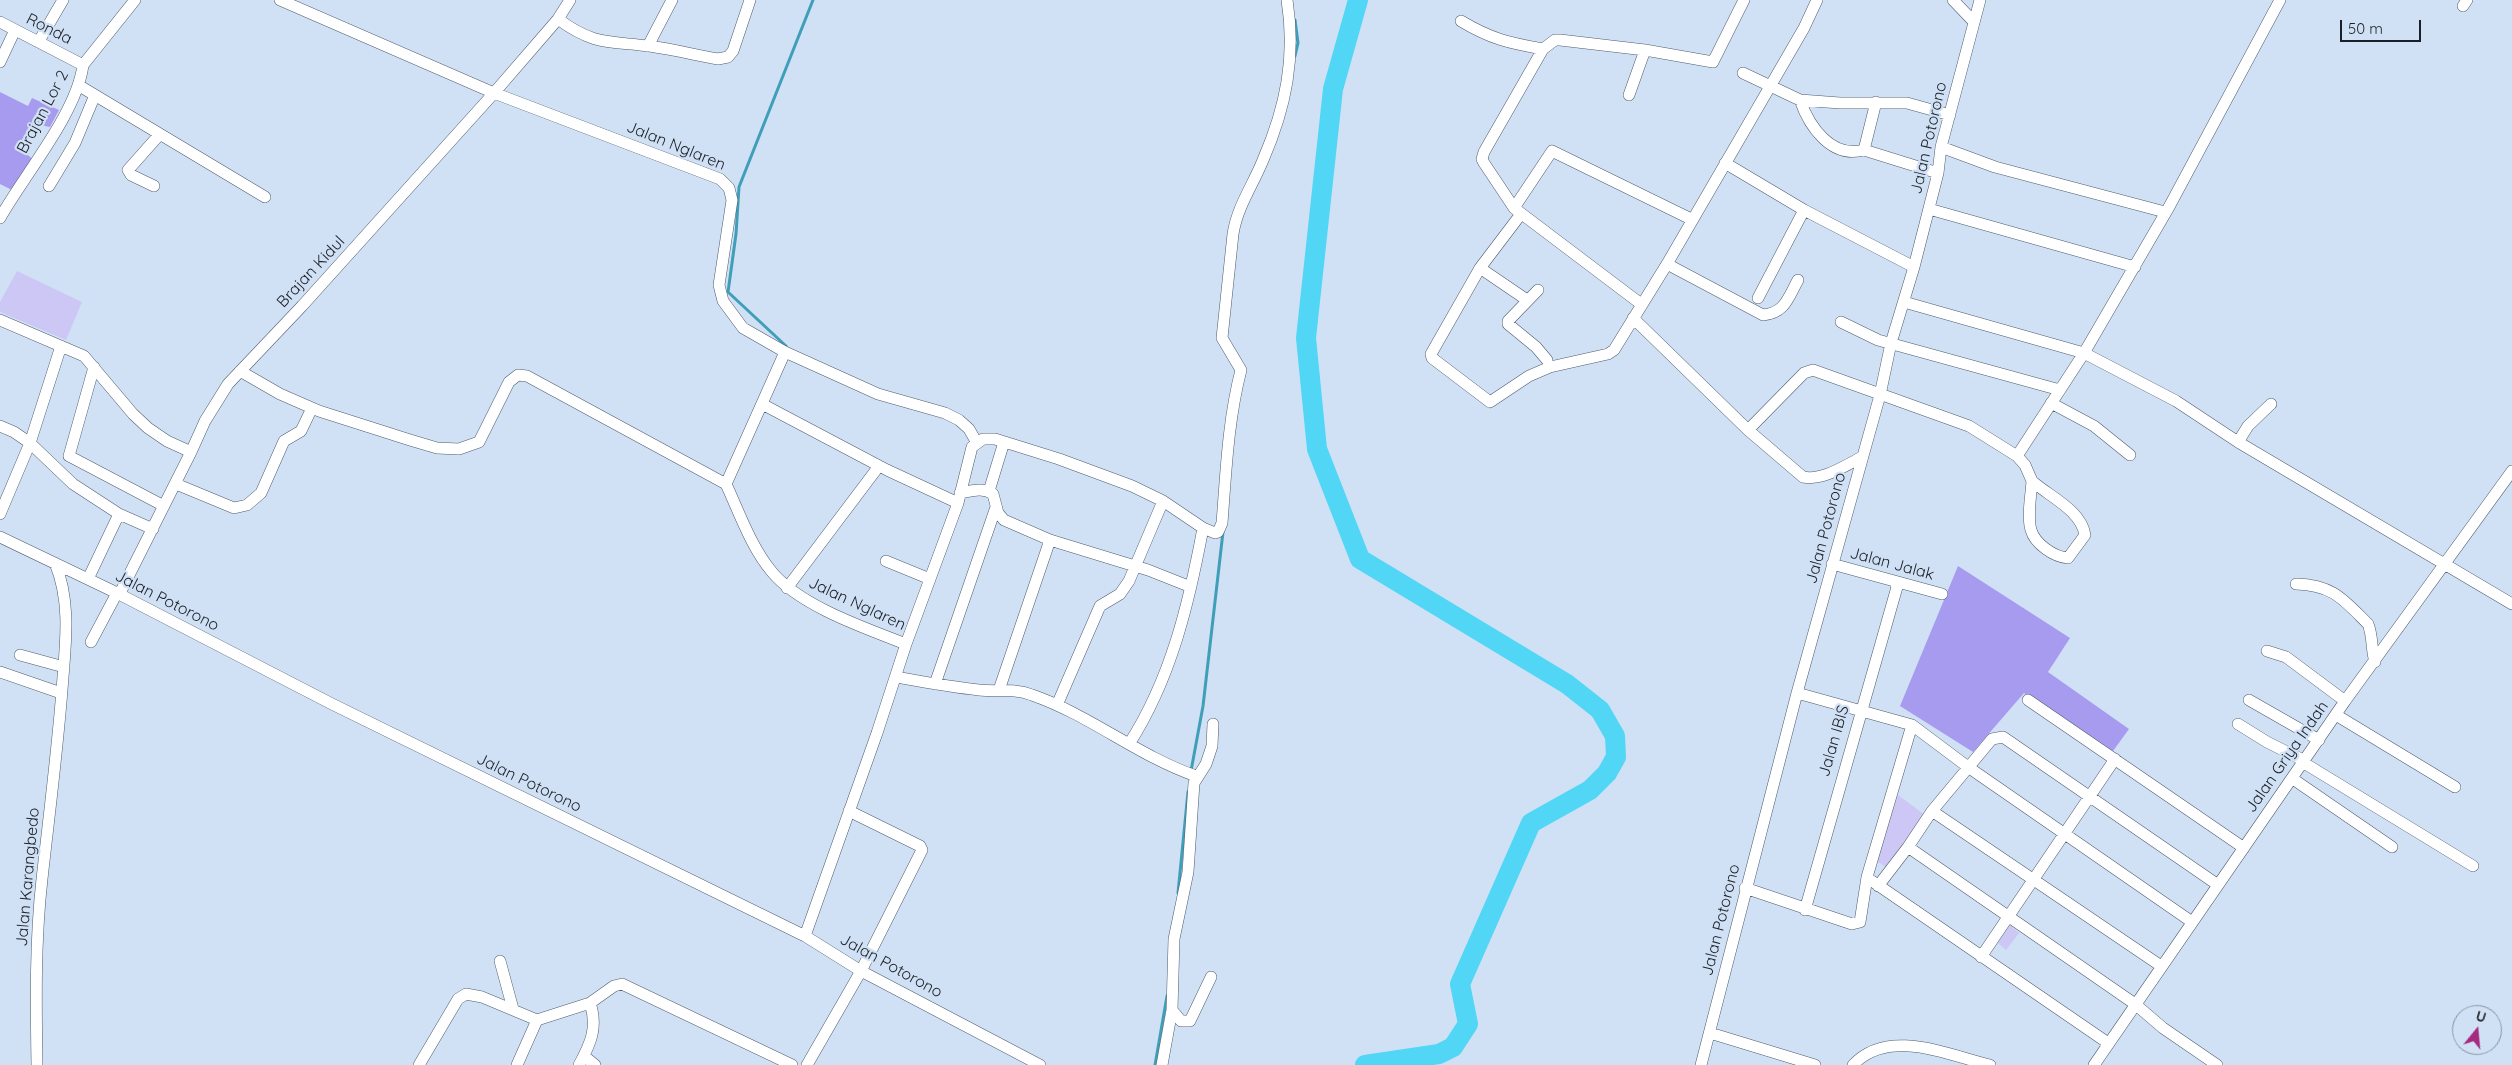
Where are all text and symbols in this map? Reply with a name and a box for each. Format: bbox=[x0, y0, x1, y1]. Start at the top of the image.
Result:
street label: Ronda bbox=[23, 9, 75, 49]
scale bar bbox=[2342, 10, 2423, 42]
text: 50 m bbox=[2348, 19, 2383, 38]
street label: Brajan Lor 2 bbox=[13, 67, 73, 157]
street label: Jalan Potorono bbox=[1907, 80, 1951, 196]
street label: Jalan Nglaren bbox=[624, 117, 728, 175]
street label: Brajan Kidul bbox=[273, 232, 349, 312]
street label: Jalan Potorono bbox=[1802, 470, 1850, 586]
street label: Jalan Jalak bbox=[1848, 544, 1936, 584]
street label: Jalan Potorono bbox=[112, 567, 222, 635]
street label: Jalan Nglaren bbox=[805, 573, 909, 635]
street label: Jalan Griya Indah bbox=[2241, 698, 2333, 816]
street label: Jalan IBIS bbox=[1815, 703, 1853, 779]
street label: Jalan Potorono bbox=[473, 749, 585, 817]
street label: Jalan Karangbedo bbox=[12, 807, 44, 947]
street label: Jalan Potorono bbox=[1698, 862, 1744, 978]
street label: Jalan Potorono bbox=[836, 930, 946, 1002]
north arrow bbox=[2452, 1005, 2502, 1055]
text: U bbox=[2474, 1007, 2488, 1027]

